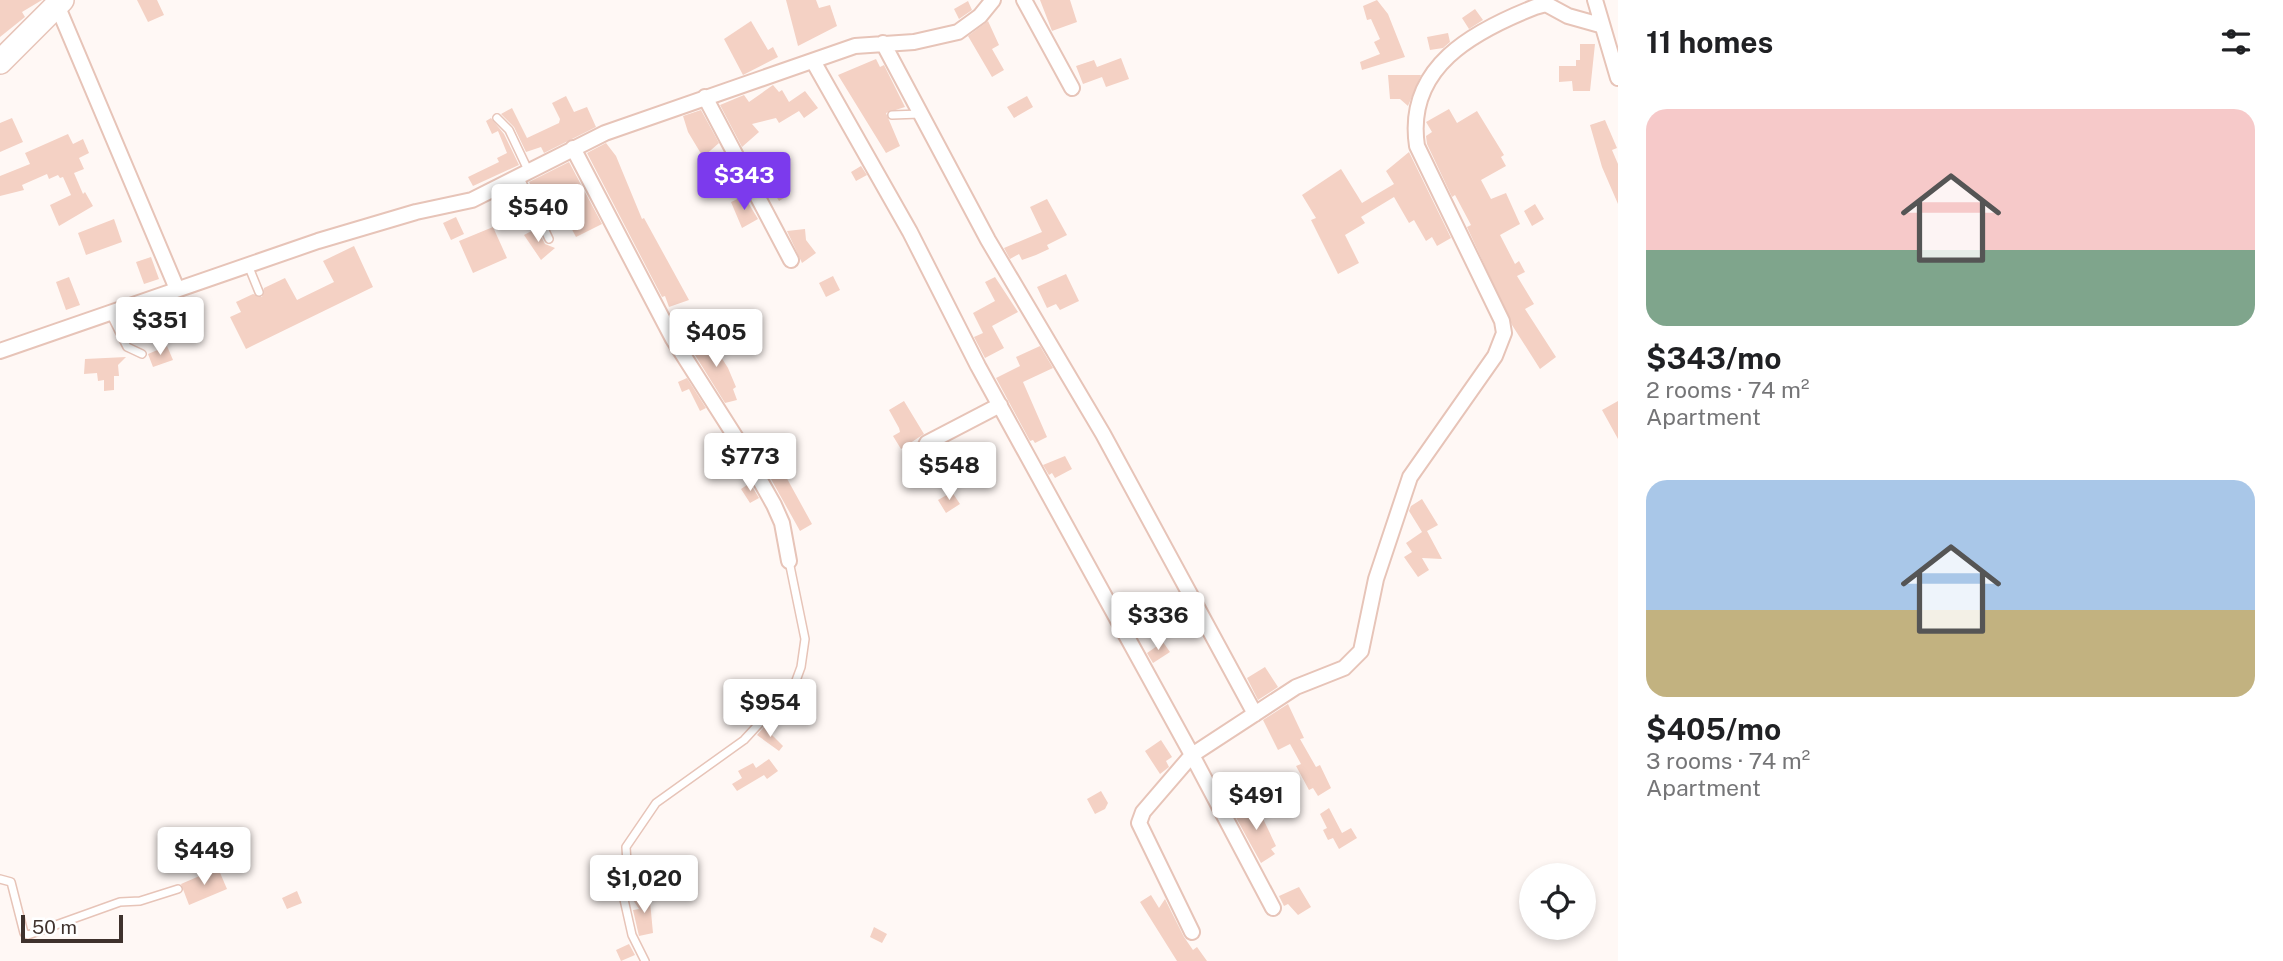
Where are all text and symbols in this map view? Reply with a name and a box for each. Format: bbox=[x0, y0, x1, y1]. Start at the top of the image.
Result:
icon: filters bbox=[2217, 23, 2255, 61]
text: 11 homes bbox=[1646, 24, 1773, 60]
pin: $343 bbox=[703, 152, 785, 212]
icon: home bbox=[1888, 155, 2014, 281]
text: $343 bbox=[713, 161, 775, 188]
pin: $540 bbox=[497, 184, 579, 244]
text: $540 bbox=[507, 193, 569, 220]
pin: $351 bbox=[119, 298, 201, 357]
text: $351 bbox=[132, 306, 188, 333]
pin: $405 bbox=[675, 310, 757, 369]
text: $405 bbox=[685, 318, 747, 345]
text: $343/mo bbox=[1646, 340, 1781, 376]
text: 2 rooms · 74 m² bbox=[1646, 376, 1809, 403]
text: Apartment bbox=[1646, 403, 1761, 430]
pin: $773 bbox=[709, 434, 791, 493]
text: $773 bbox=[720, 442, 780, 469]
pin: $548 bbox=[908, 442, 990, 502]
text: $548 bbox=[918, 451, 980, 478]
icon: home bbox=[1888, 526, 2014, 652]
pin: $336 bbox=[1117, 592, 1199, 652]
text: $336 bbox=[1127, 601, 1189, 628]
pin: $954 bbox=[729, 680, 811, 739]
text: $954 bbox=[739, 688, 801, 715]
text: $405/mo bbox=[1646, 711, 1781, 747]
text: 3 rooms · 74 m² bbox=[1646, 747, 1810, 774]
pin: $491 bbox=[1215, 772, 1297, 832]
text: Apartment bbox=[1646, 774, 1761, 801]
text: $491 bbox=[1228, 781, 1284, 808]
pin: $449 bbox=[163, 828, 245, 887]
text: $449 bbox=[174, 836, 234, 863]
pin: $1,020 bbox=[587, 856, 701, 915]
map controls bbox=[1519, 863, 1596, 940]
button: locate bbox=[1519, 863, 1596, 940]
text: $1,020 bbox=[606, 864, 682, 891]
scale bar bbox=[21, 912, 122, 944]
text: 50 m bbox=[32, 916, 77, 938]

